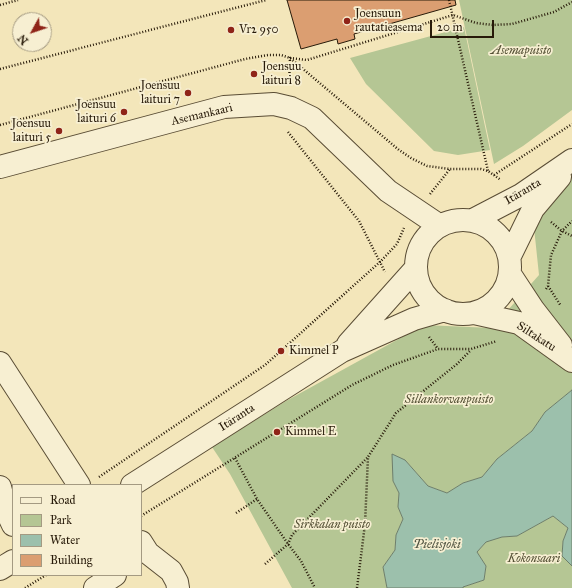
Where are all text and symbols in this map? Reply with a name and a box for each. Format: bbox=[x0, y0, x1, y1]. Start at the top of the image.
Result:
place label: Joensuun rautatieasema bbox=[355, 7, 422, 35]
north arrow bbox=[12, 12, 52, 52]
scale bar bbox=[432, 12, 496, 38]
marker: Joensuun rautatieasema bbox=[342, 16, 352, 26]
text: 20 m bbox=[437, 20, 463, 34]
place label: Vr2 950 bbox=[239, 23, 279, 37]
marker: Vr2 950 bbox=[226, 25, 236, 35]
text: N bbox=[15, 32, 31, 47]
park label: Asemapuisto bbox=[491, 44, 551, 58]
place label: Joensuu laituri 8 bbox=[262, 60, 301, 88]
marker: Joensuu laituri 8 bbox=[249, 69, 259, 79]
place label: Joensuu laituri 7 bbox=[141, 79, 180, 107]
marker: Joensuu laituri 7 bbox=[183, 88, 193, 98]
place label: Joensuu laituri 6 bbox=[77, 98, 116, 126]
street label: Asemankaari bbox=[170, 101, 234, 129]
marker: Joensuu laituri 6 bbox=[119, 107, 129, 117]
place label: Joensuu laituri 5 bbox=[12, 117, 51, 145]
marker: Joensuu laituri 5 bbox=[54, 126, 64, 136]
street label: Itäranta bbox=[502, 176, 544, 208]
street label: Siltakatu bbox=[514, 319, 558, 355]
place label: Kimmel P bbox=[289, 344, 339, 358]
marker: Kimmel P bbox=[276, 346, 286, 356]
park label: Sillankorvanpuisto bbox=[405, 393, 493, 407]
street label: Itäranta bbox=[217, 401, 257, 435]
place label: Kimmel E bbox=[285, 425, 336, 439]
marker: Kimmel E bbox=[272, 427, 282, 437]
legend bbox=[12, 484, 142, 576]
text: Road bbox=[50, 493, 76, 507]
text: Park bbox=[50, 513, 72, 527]
park label: Sirkkalan puisto bbox=[294, 518, 370, 532]
text: Water bbox=[50, 533, 80, 547]
water label: Pielisjoki bbox=[413, 537, 461, 553]
park label: Kokonsaari bbox=[508, 552, 560, 566]
text: Building bbox=[50, 553, 92, 567]

